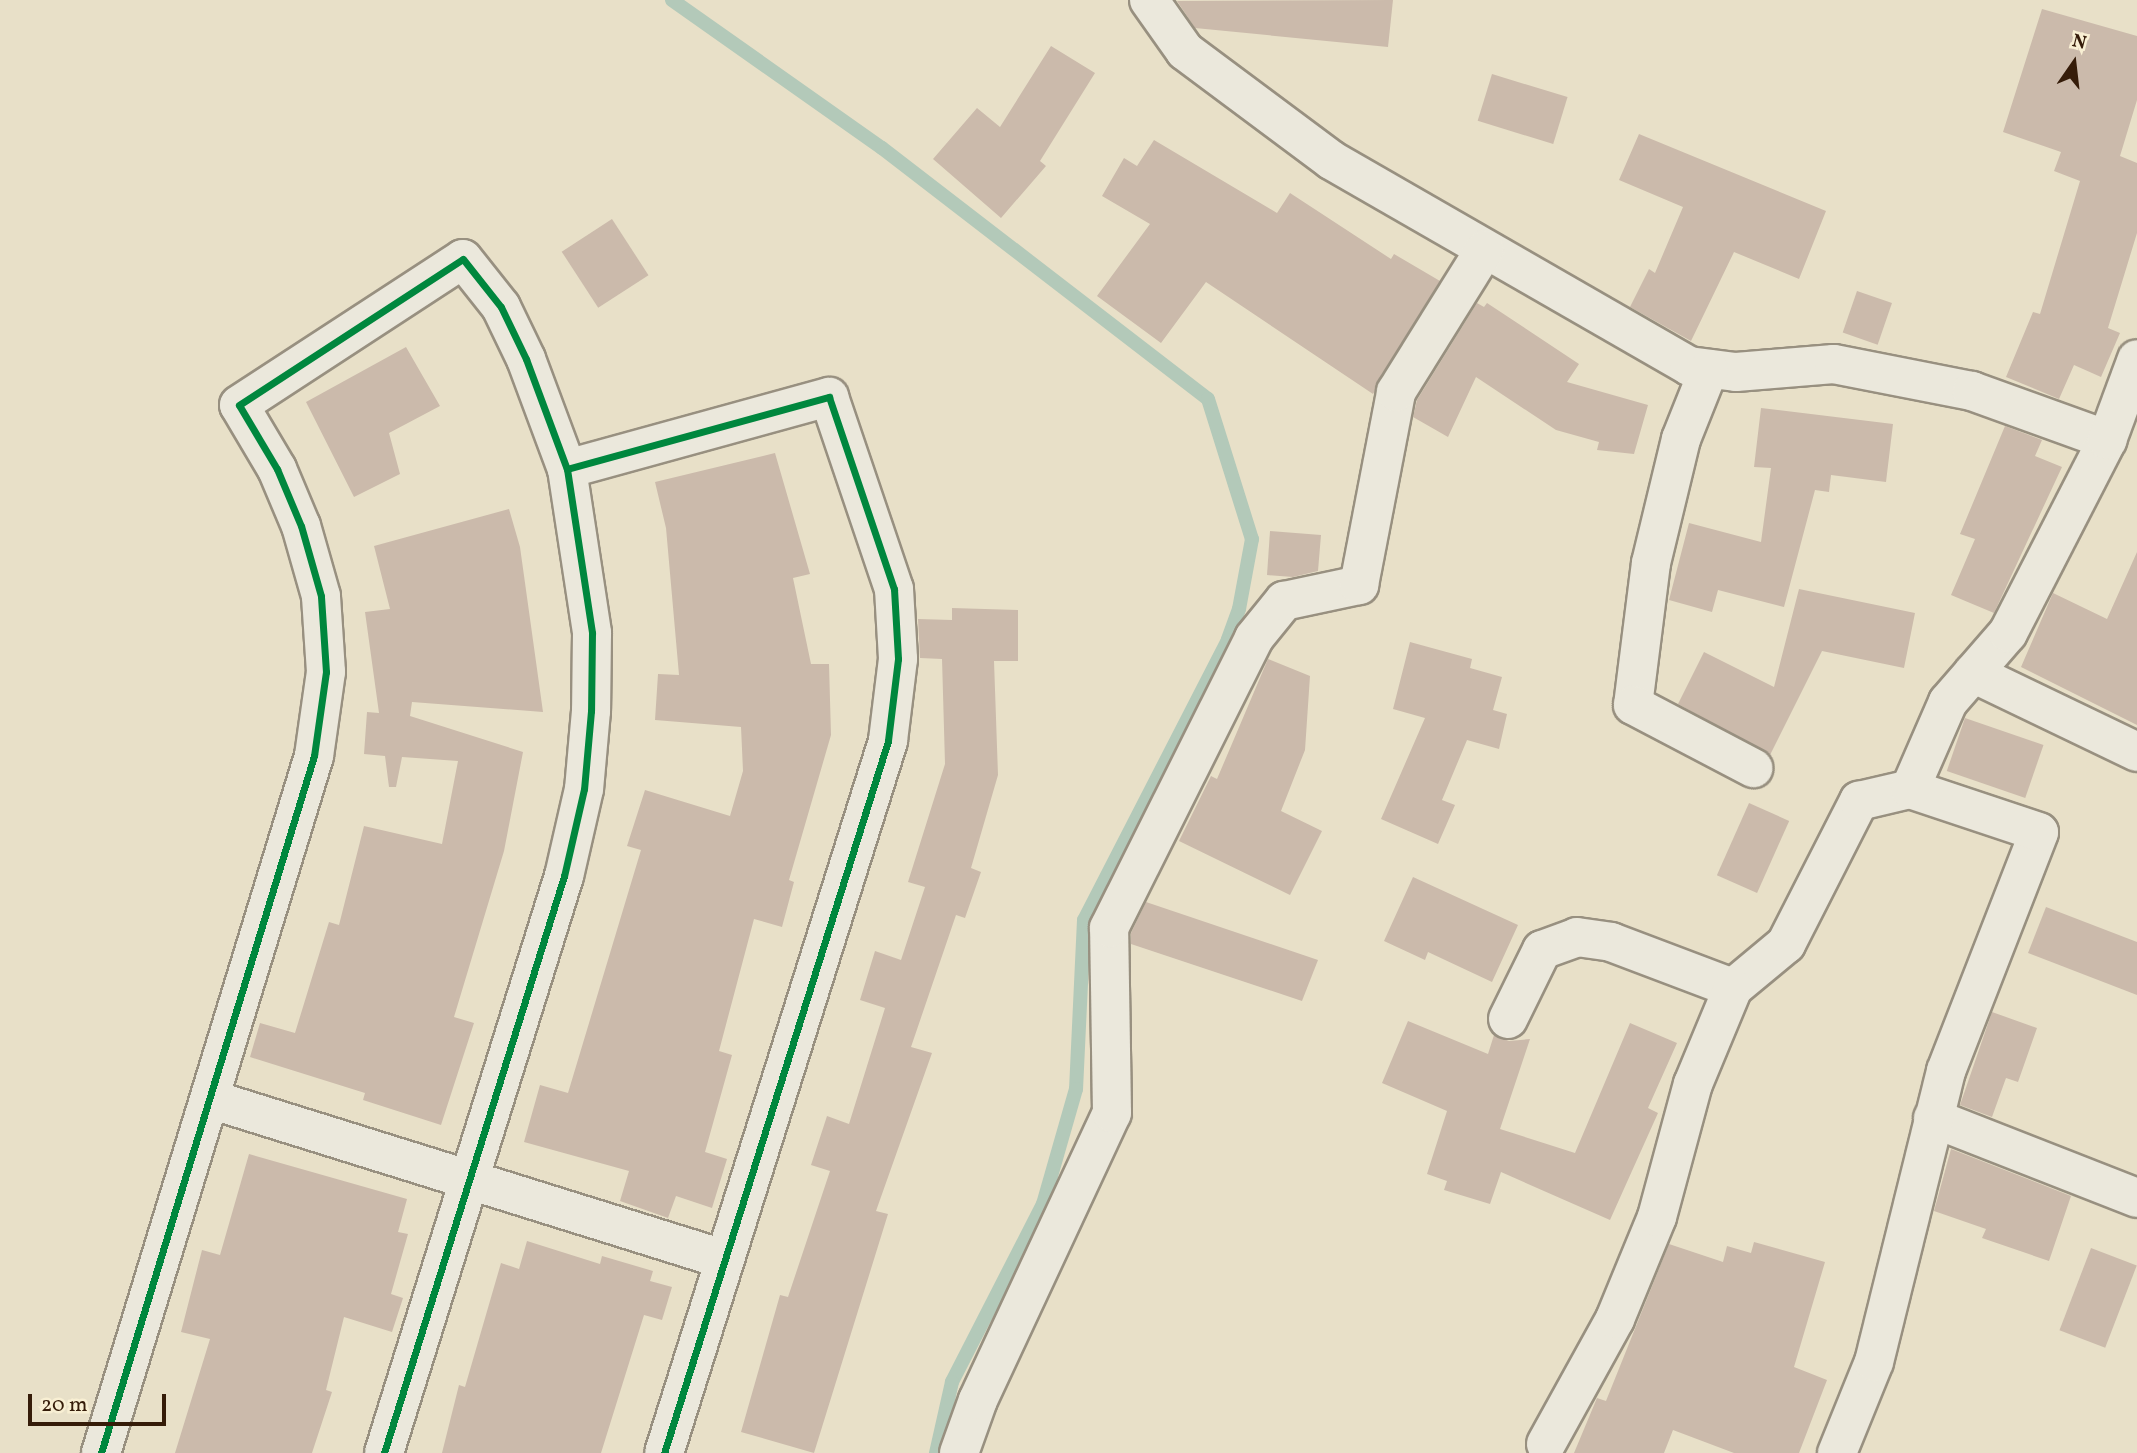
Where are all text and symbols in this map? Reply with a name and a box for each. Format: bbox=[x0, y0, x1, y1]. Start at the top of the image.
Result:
north arrow bbox=[2039, 28, 2109, 98]
text: N bbox=[2069, 28, 2089, 57]
scale bar bbox=[32, 1380, 170, 1424]
text: 20 m bbox=[41, 1391, 87, 1420]

